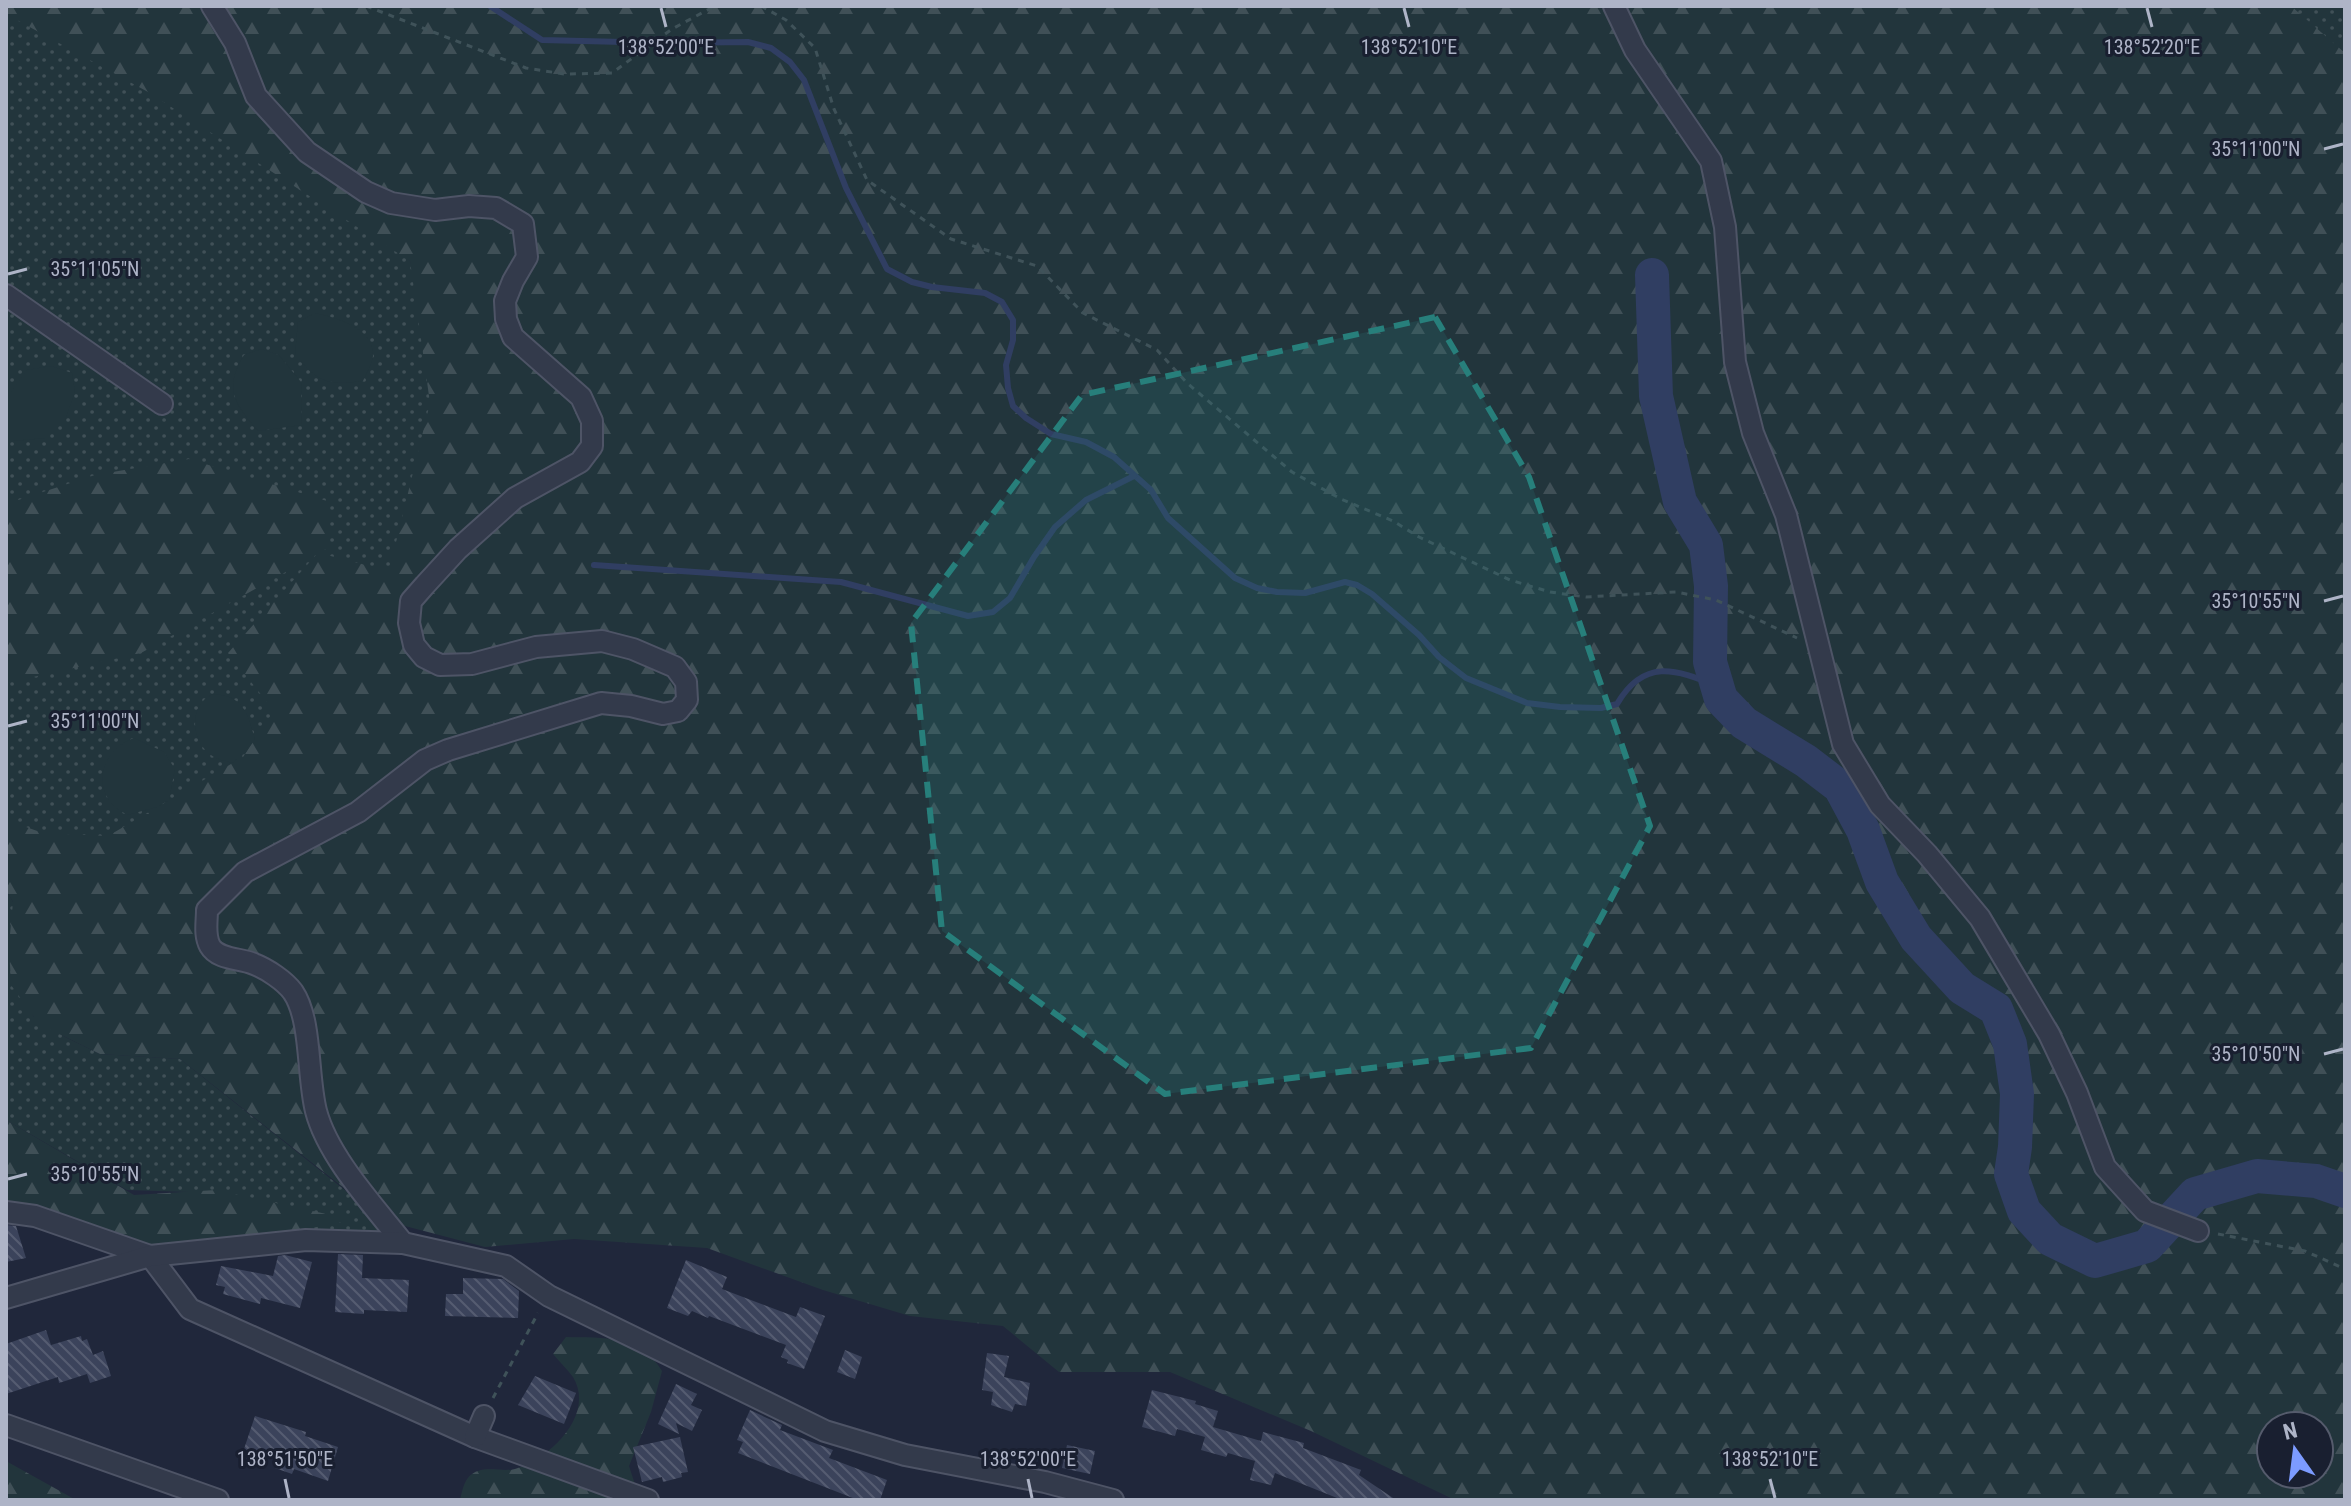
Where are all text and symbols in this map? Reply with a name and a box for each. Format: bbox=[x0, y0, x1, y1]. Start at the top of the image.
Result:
text: 138°52'00"E bbox=[618, 35, 714, 59]
text: 138°52'10"E bbox=[1361, 35, 1457, 59]
text: 138°52'20"E bbox=[2104, 35, 2200, 59]
text: 35°11'00"N bbox=[2211, 137, 2301, 161]
text: 35°11'05"N bbox=[50, 257, 140, 281]
text: 35°10'55"N bbox=[2211, 589, 2301, 613]
text: 35°11'00"N bbox=[50, 709, 140, 733]
text: 35°10'50"N bbox=[2211, 1042, 2301, 1066]
text: 35°10'55"N bbox=[50, 1162, 140, 1186]
north arrow bbox=[2255, 1410, 2335, 1490]
text: N bbox=[2281, 1417, 2300, 1445]
text: 138°51'50"E bbox=[237, 1447, 333, 1471]
text: 138°52'00"E bbox=[980, 1447, 1076, 1471]
text: 138°52'10"E bbox=[1722, 1447, 1818, 1471]

